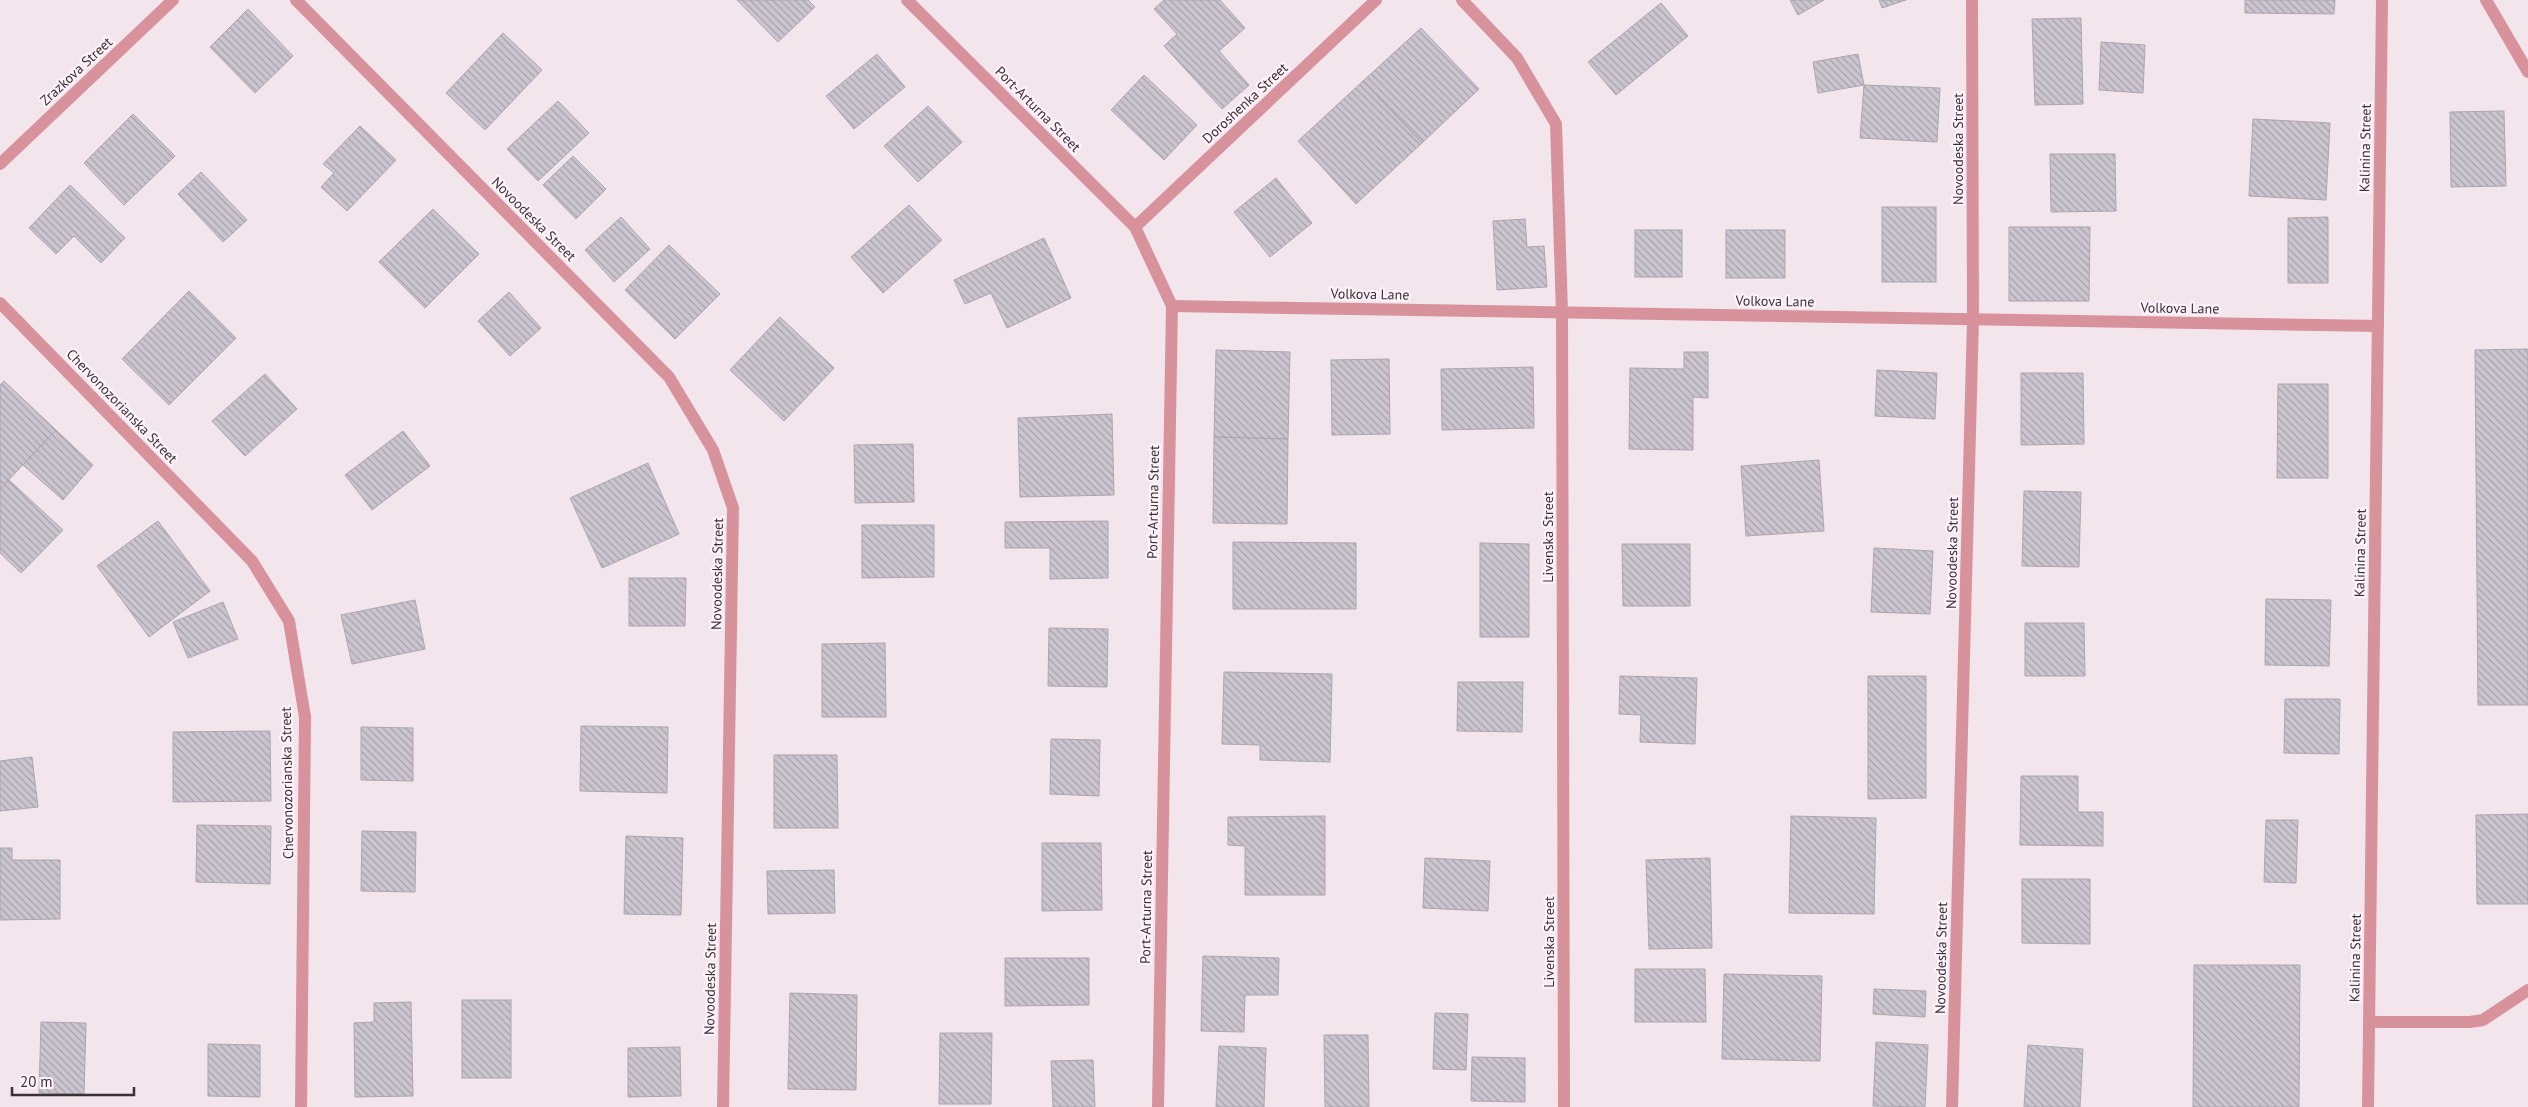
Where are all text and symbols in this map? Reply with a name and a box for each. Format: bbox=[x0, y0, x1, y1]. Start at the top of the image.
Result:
street label: Zrazkova Street bbox=[36, 33, 116, 109]
street label: Doroshenka Street bbox=[1198, 59, 1292, 147]
street label: Port-Arturna Street bbox=[991, 62, 1085, 156]
street label: Novoodeska Street bbox=[1949, 93, 1967, 205]
street label: Kalinina Street bbox=[2355, 103, 2375, 192]
street label: Novoodeska Street bbox=[488, 173, 580, 265]
street label: Volkova Lane bbox=[1329, 284, 1410, 304]
street label: Volkova Lane bbox=[1734, 291, 1815, 311]
street label: Volkova Lane bbox=[2139, 298, 2220, 318]
street label: Chervonozorianska Street bbox=[63, 345, 182, 467]
street label: Port-Arturna Street bbox=[1143, 445, 1163, 559]
street label: Livenska Street bbox=[1539, 491, 1557, 583]
street label: Novoodeska Street bbox=[1942, 497, 1962, 609]
street label: Kalinina Street bbox=[2350, 508, 2370, 597]
street label: Novoodeska Street bbox=[707, 518, 727, 630]
street label: Chervonozorianska Street bbox=[277, 706, 297, 859]
street label: Port-Arturna Street bbox=[1136, 850, 1156, 964]
street label: Livenska Street bbox=[1540, 896, 1558, 988]
street label: Novoodeska Street bbox=[1931, 902, 1951, 1014]
street label: Kalinina Street bbox=[2345, 913, 2365, 1002]
street label: Novoodeska Street bbox=[700, 923, 720, 1035]
scale bar bbox=[12, 1064, 135, 1096]
text: 20 m bbox=[20, 1072, 53, 1091]

